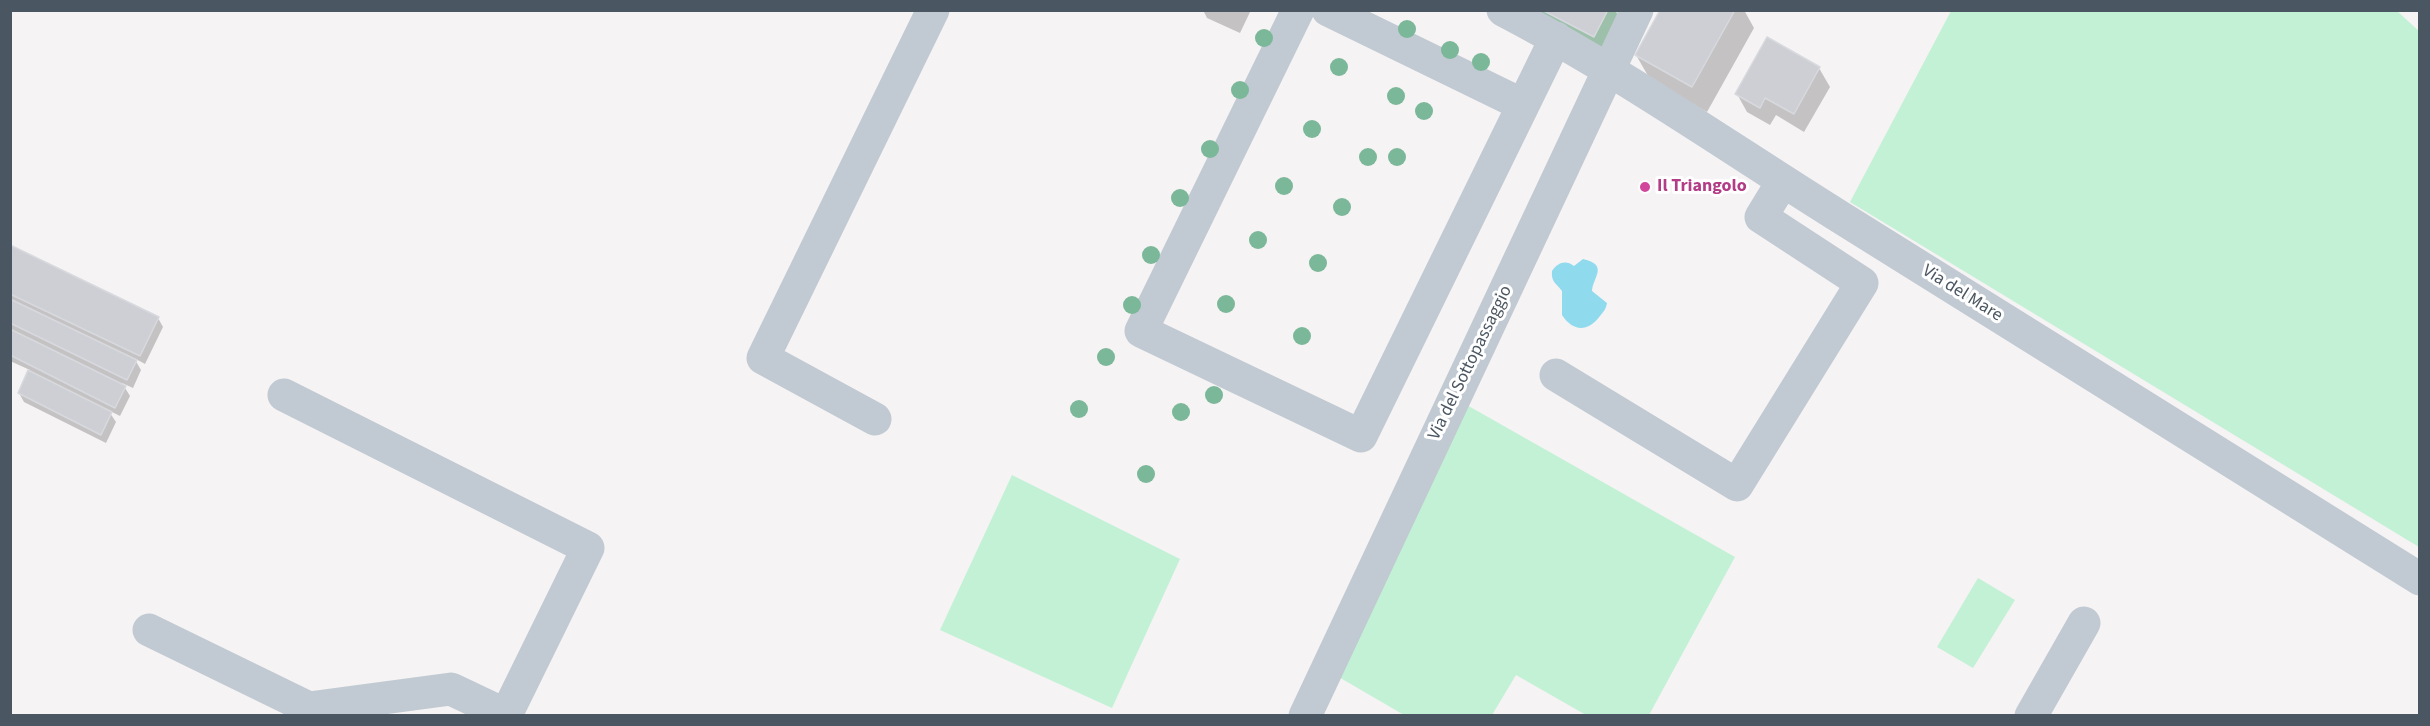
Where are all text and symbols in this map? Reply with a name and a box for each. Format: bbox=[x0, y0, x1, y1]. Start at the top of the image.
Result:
place label: Il Triangolo bbox=[1657, 176, 1747, 198]
marker: Il Triangolo bbox=[1638, 180, 1652, 194]
street label: Via del Mare bbox=[1918, 261, 2006, 327]
street label: Via del Sottopassaggio bbox=[1424, 282, 1518, 444]

